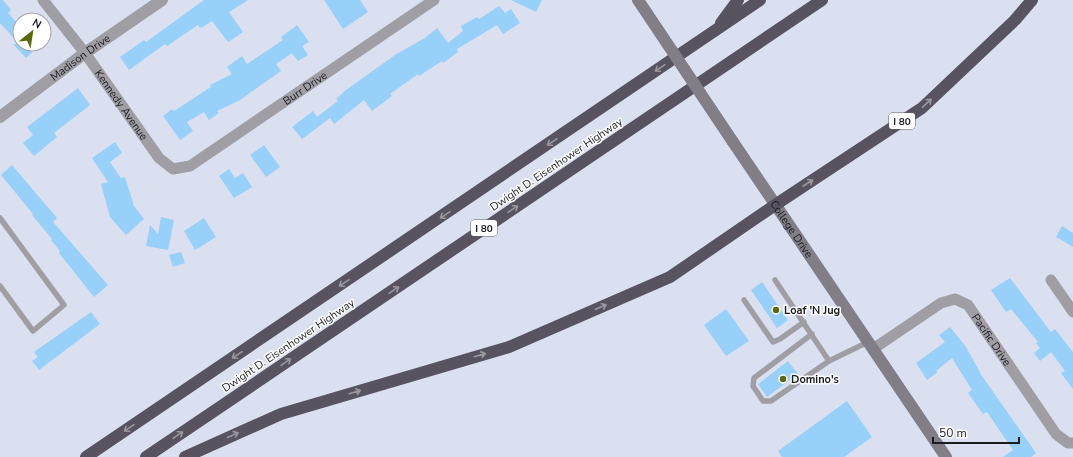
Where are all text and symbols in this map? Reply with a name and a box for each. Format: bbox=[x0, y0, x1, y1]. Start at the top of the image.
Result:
north arrow bbox=[12, 12, 52, 52]
text: N bbox=[29, 15, 44, 32]
street label: Madison Drive bbox=[47, 31, 114, 85]
one-way arrow bbox=[654, 64, 665, 72]
street label: Kennedy Avenue bbox=[91, 67, 151, 144]
street label: Burr Drive bbox=[280, 68, 330, 109]
one-way arrow bbox=[922, 99, 932, 108]
road number: I 80 bbox=[889, 113, 915, 129]
street label: Dwight D. Eisenhower Highway bbox=[487, 114, 626, 215]
one-way arrow bbox=[546, 138, 558, 146]
one-way arrow bbox=[802, 179, 814, 187]
street label: College Drive bbox=[766, 197, 816, 261]
one-way arrow bbox=[507, 205, 518, 213]
one-way arrow bbox=[439, 211, 450, 219]
road number: I 80 bbox=[471, 220, 497, 236]
one-way arrow bbox=[339, 279, 350, 287]
one-way arrow bbox=[388, 286, 399, 294]
street label: Dwight D. Eisenhower Highway bbox=[219, 295, 358, 396]
one-way arrow bbox=[594, 303, 606, 310]
place label: Loaf 'N Jug bbox=[784, 303, 840, 318]
marker: Loaf 'N Jug bbox=[771, 305, 781, 315]
street label: Pacific Drive bbox=[968, 311, 1015, 369]
one-way arrow bbox=[231, 351, 242, 359]
one-way arrow bbox=[473, 351, 486, 358]
one-way arrow bbox=[280, 358, 291, 366]
place label: Domino's bbox=[791, 372, 839, 387]
marker: Domino's bbox=[778, 374, 788, 384]
one-way arrow bbox=[348, 388, 361, 395]
scale bar bbox=[933, 419, 1019, 445]
one-way arrow bbox=[124, 424, 135, 432]
text: 50 m bbox=[939, 425, 967, 441]
one-way arrow bbox=[172, 431, 183, 439]
one-way arrow bbox=[227, 431, 239, 438]

